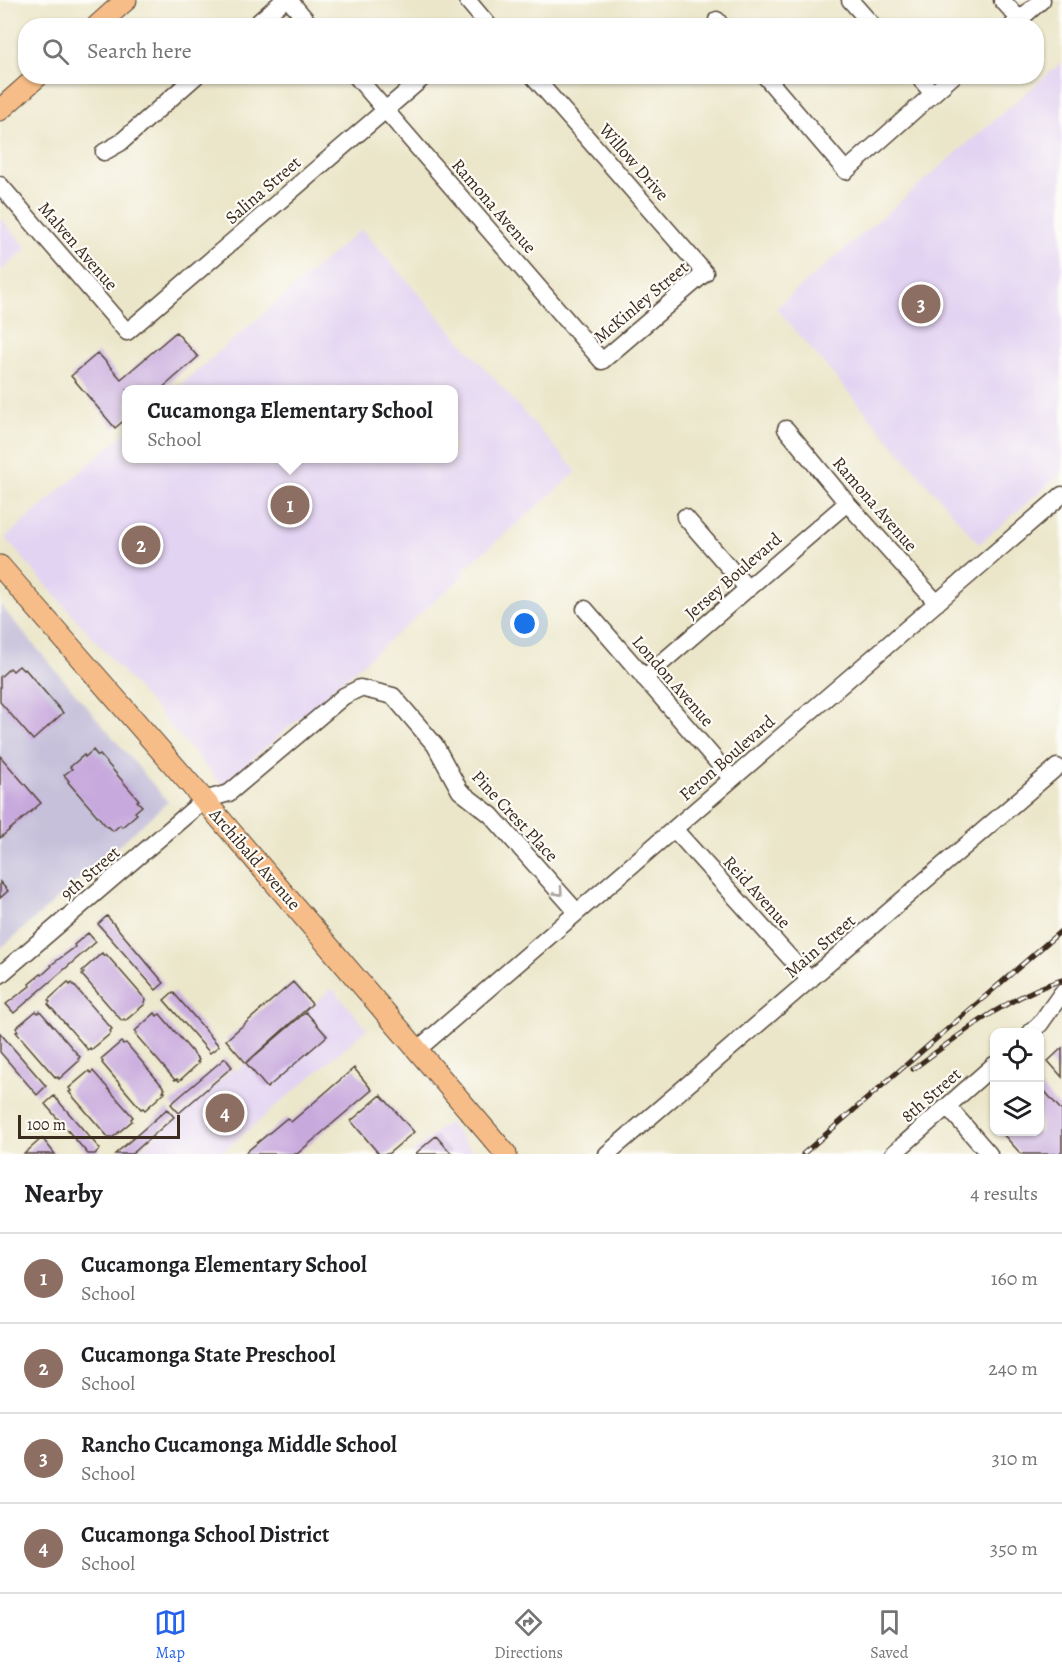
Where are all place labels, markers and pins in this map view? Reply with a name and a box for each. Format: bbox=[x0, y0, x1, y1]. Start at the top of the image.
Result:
pin: 3 bbox=[902, 282, 940, 326]
pin: 1 bbox=[270, 482, 310, 528]
pin: 2 bbox=[122, 522, 160, 568]
pin: 4 bbox=[206, 1090, 244, 1136]

